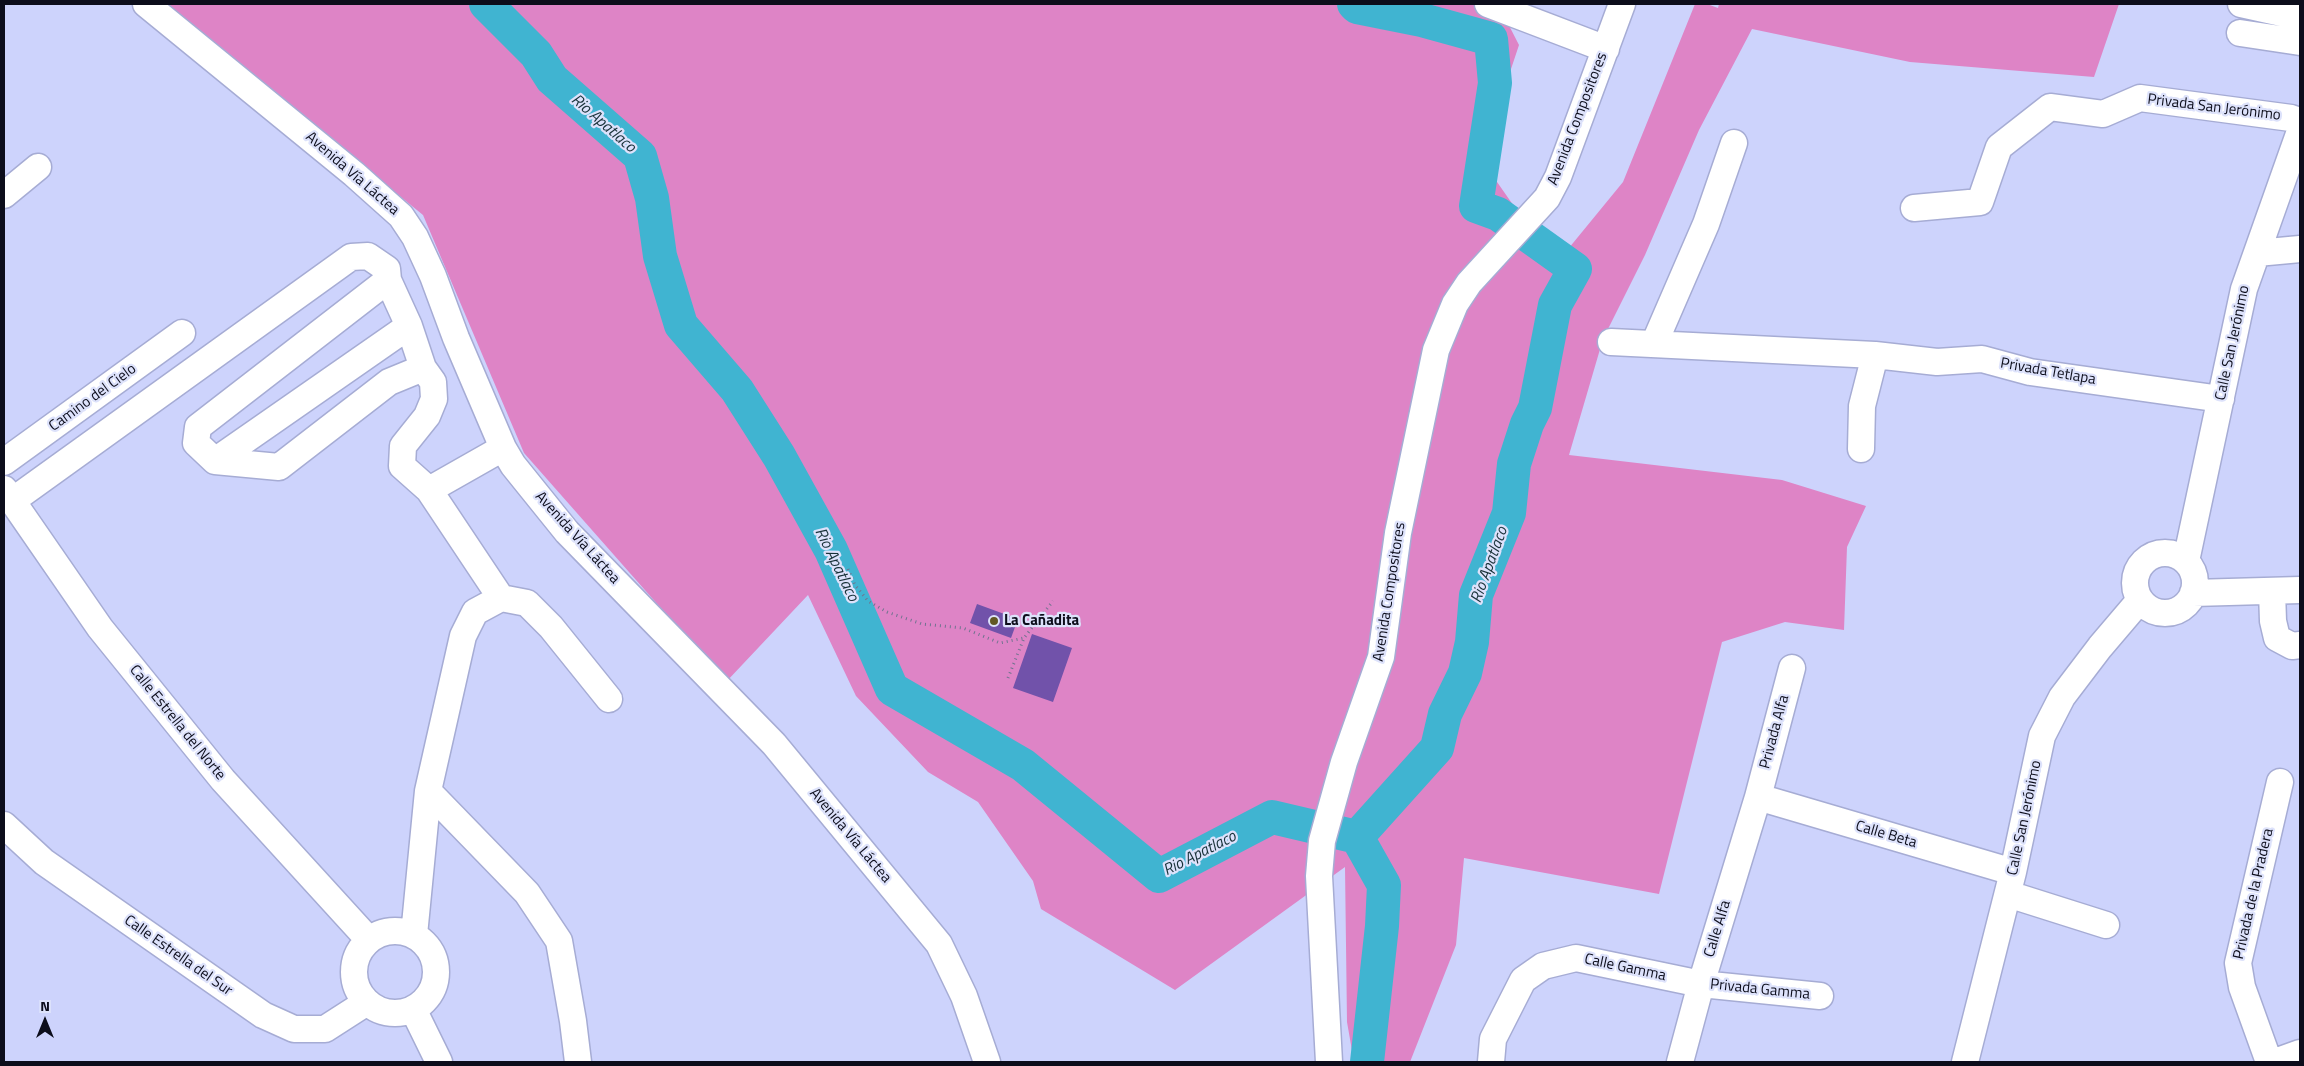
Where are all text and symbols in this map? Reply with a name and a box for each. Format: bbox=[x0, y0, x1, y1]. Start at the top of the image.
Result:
street label: Avenida Compositores bbox=[1544, 50, 1612, 188]
water label: Rio Apatlaco bbox=[567, 91, 639, 157]
street label: Privada San Jerónimo bbox=[2146, 91, 2282, 125]
street label: Avenida Vía Láctea bbox=[302, 129, 402, 219]
street label: Calle San Jerónimo bbox=[2212, 284, 2254, 402]
street label: Privada Tetlapa bbox=[1999, 355, 2097, 389]
street label: Camino del Cielo bbox=[46, 360, 140, 436]
street label: Avenida Vía Láctea bbox=[531, 488, 623, 588]
street label: Avenida Compositores bbox=[1370, 521, 1410, 663]
water label: Rio Apatlaco bbox=[1467, 524, 1513, 606]
water label: Rio Apatlaco bbox=[810, 525, 862, 605]
place label: La Cañadita bbox=[1004, 612, 1079, 630]
marker: La Cañadita bbox=[988, 615, 1000, 627]
street label: Calle Estrella del Norte bbox=[125, 662, 229, 784]
street label: Privada Alfa bbox=[1757, 693, 1793, 771]
street label: Calle San Jerónimo bbox=[2004, 759, 2046, 877]
street label: Avenida Vía Láctea bbox=[805, 785, 895, 887]
street label: Calle Beta bbox=[1853, 818, 1919, 852]
water label: Rio Apatlaco bbox=[1160, 827, 1240, 881]
street label: Privada de la Pradera bbox=[2230, 827, 2278, 961]
street label: Calle Alfa bbox=[1701, 898, 1735, 960]
street label: Calle Estrella del Sur bbox=[120, 912, 236, 1000]
street label: Calle Gamma bbox=[1583, 951, 1667, 985]
street label: Privada Gamma bbox=[1709, 976, 1811, 1004]
text: N bbox=[40, 995, 50, 1016]
north arrow bbox=[20, 996, 70, 1046]

